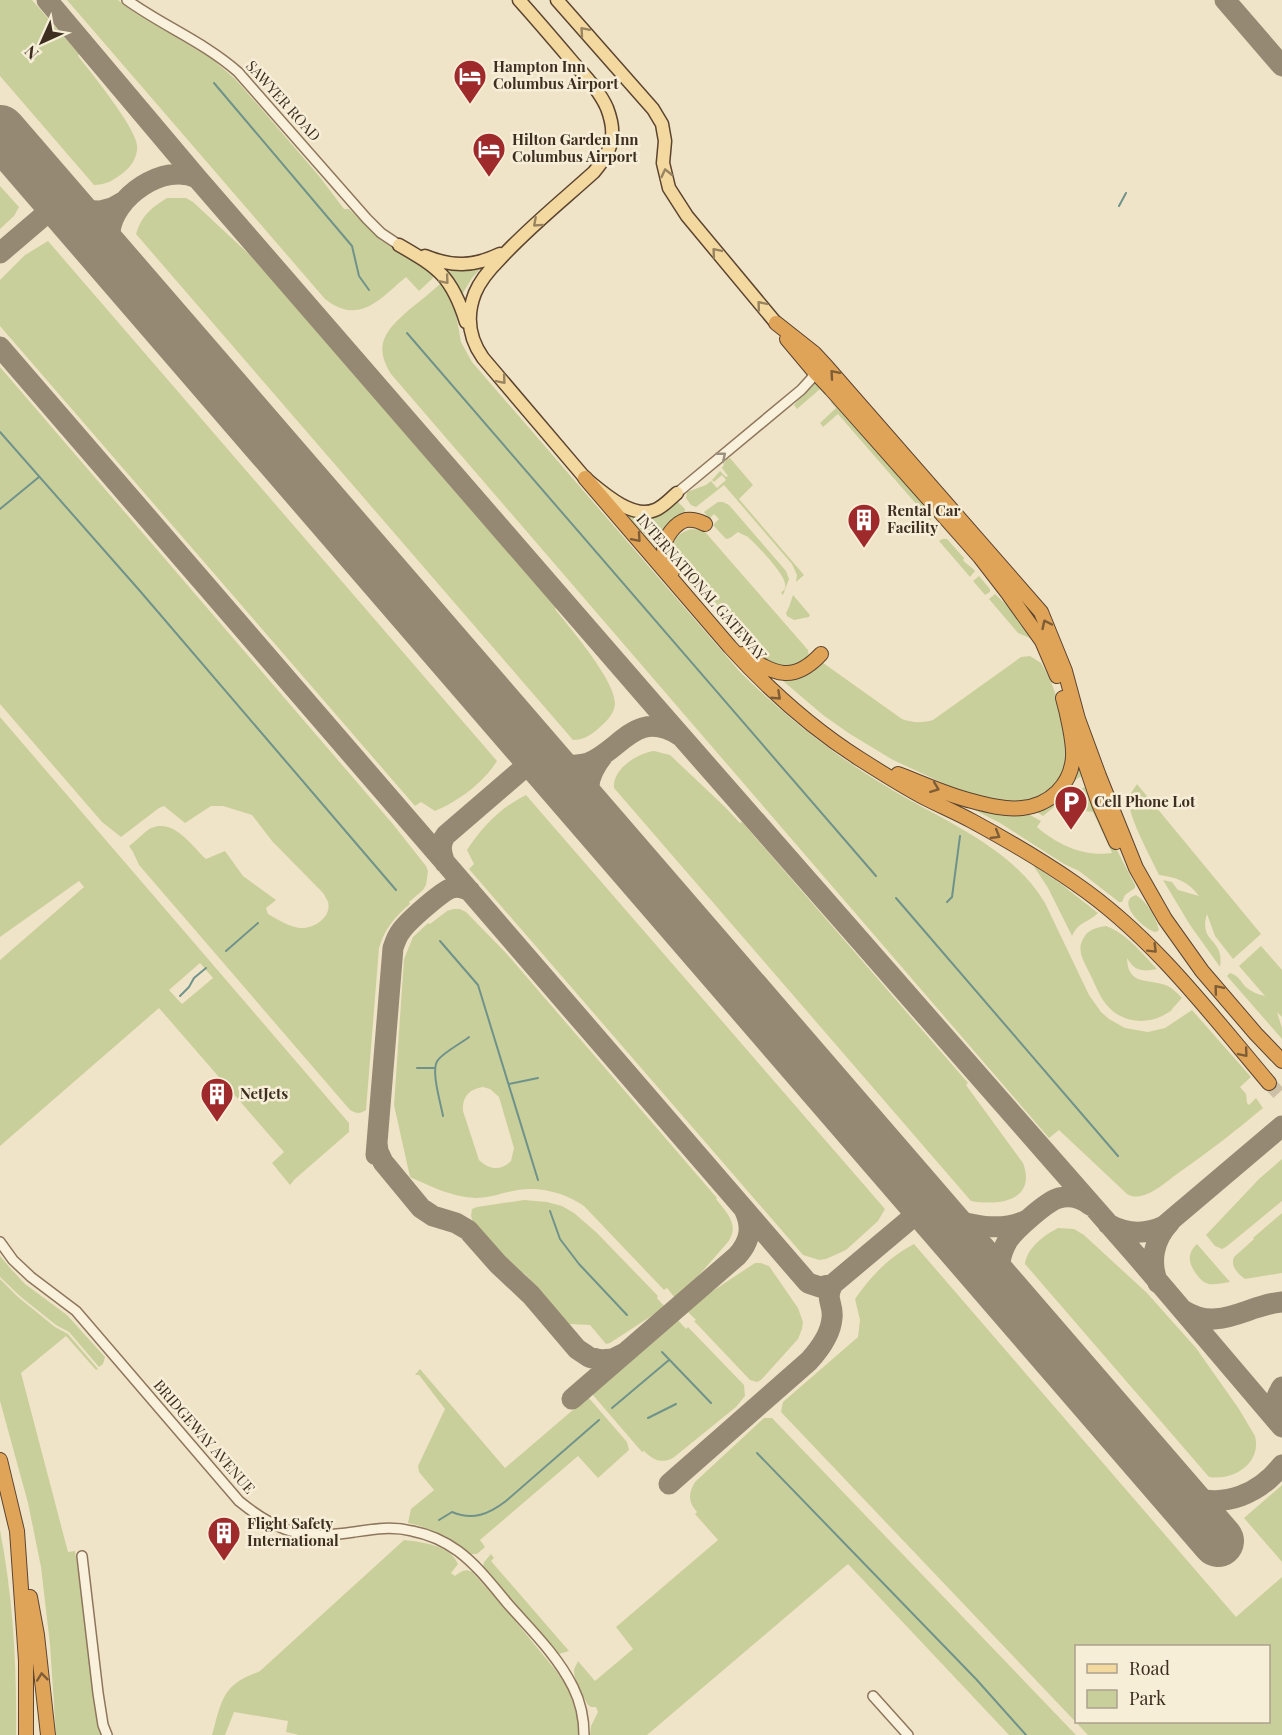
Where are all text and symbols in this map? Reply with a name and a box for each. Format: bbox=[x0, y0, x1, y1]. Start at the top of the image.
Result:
north arrow bbox=[12, 12, 72, 72]
one-way arrow bbox=[580, 27, 591, 38]
text: N bbox=[19, 41, 43, 64]
street label: SAWYER ROAD bbox=[242, 56, 325, 145]
place label: Hampton Inn Columbus Airport bbox=[493, 56, 619, 93]
hotel icon: Hampton Inn Columbus Airport bbox=[452, 58, 488, 105]
place label: Hilton Garden Inn Columbus Airport bbox=[512, 129, 639, 166]
hotel icon: Hilton Garden Inn Columbus Airport bbox=[471, 131, 507, 178]
one-way arrow bbox=[660, 168, 673, 178]
one-way arrow bbox=[533, 216, 544, 227]
one-way arrow bbox=[712, 248, 723, 259]
one-way arrow bbox=[438, 273, 449, 284]
one-way arrow bbox=[757, 301, 768, 312]
one-way arrow bbox=[830, 370, 841, 381]
one-way arrow bbox=[495, 373, 506, 384]
one-way arrow bbox=[715, 452, 726, 463]
place label: Rental Car Facility bbox=[887, 500, 961, 537]
building icon: Rental Car Facility bbox=[846, 502, 882, 549]
street label: INTERNATIONAL GATEWAY bbox=[632, 509, 771, 664]
one-way arrow bbox=[630, 531, 641, 542]
one-way arrow bbox=[1042, 619, 1054, 630]
one-way arrow bbox=[770, 688, 781, 699]
one-way arrow bbox=[929, 781, 940, 793]
parking icon: Cell Phone Lot bbox=[1053, 784, 1089, 831]
place label: Cell Phone Lot bbox=[1094, 791, 1196, 811]
one-way arrow bbox=[990, 827, 1000, 839]
one-way arrow bbox=[1146, 942, 1157, 953]
one-way arrow bbox=[1214, 985, 1225, 996]
one-way arrow bbox=[1236, 1046, 1247, 1057]
building icon: NetJets bbox=[199, 1076, 235, 1123]
place label: NetJets bbox=[240, 1083, 288, 1103]
street label: BRIDGEWAY AVENUE bbox=[150, 1375, 260, 1498]
place label: Flight Safety International bbox=[247, 1513, 339, 1550]
building icon: Flight Safety International bbox=[206, 1515, 242, 1562]
legend bbox=[1075, 1645, 1270, 1723]
text: Road bbox=[1129, 1656, 1170, 1680]
one-way arrow bbox=[36, 1672, 48, 1681]
text: Park bbox=[1129, 1686, 1166, 1710]

